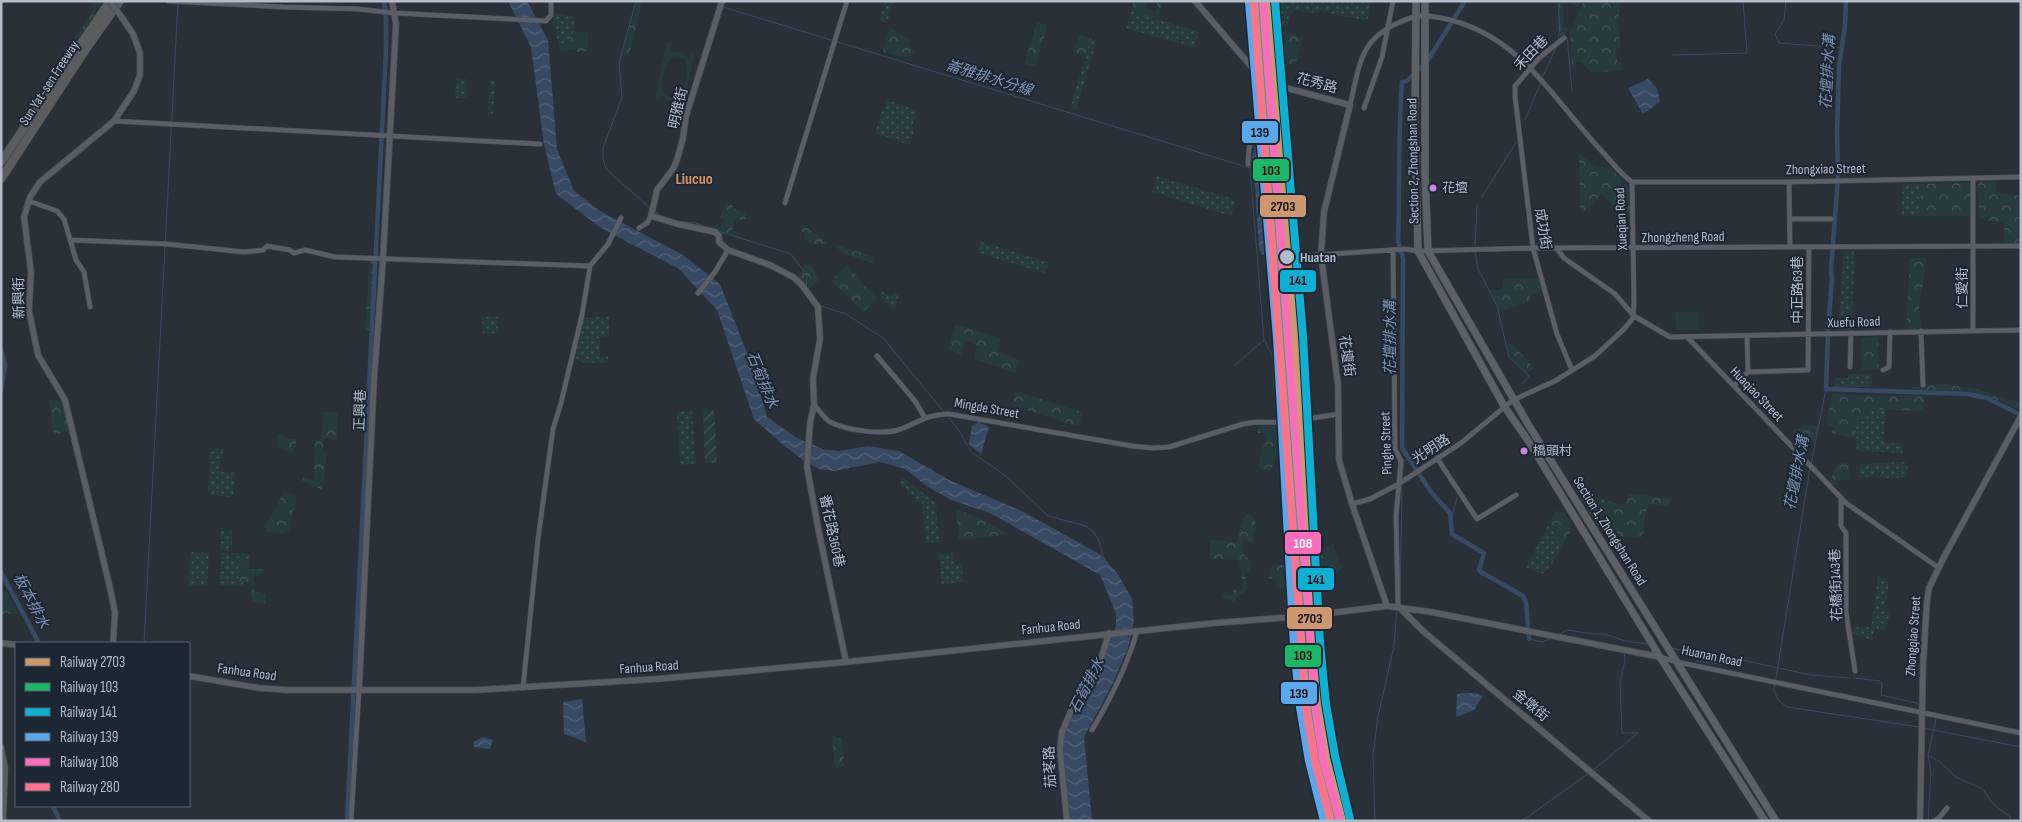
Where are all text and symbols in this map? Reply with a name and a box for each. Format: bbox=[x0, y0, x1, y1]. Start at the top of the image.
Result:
street label: 禾田巷 bbox=[1510, 32, 1552, 74]
water label: 花壇排水溝 bbox=[1817, 32, 1840, 110]
street label: Sun Yat-sen Freeway bbox=[15, 37, 83, 129]
water label: 崙雅排水分線 bbox=[943, 56, 1037, 101]
street label: 花秀路 bbox=[1295, 69, 1339, 97]
street label: 明雅街 bbox=[665, 86, 691, 130]
street label: Section 2, Zhongshan Road bbox=[1403, 98, 1423, 224]
line badge: 139 bbox=[1241, 120, 1279, 144]
text: 139 bbox=[1251, 124, 1270, 141]
line badge: 103 bbox=[1252, 158, 1290, 182]
street label: Zhongxiao Street bbox=[1786, 160, 1866, 178]
text: 103 bbox=[1262, 162, 1280, 179]
district label: Liucuo bbox=[675, 170, 713, 189]
place label: 花壇 bbox=[1442, 180, 1468, 196]
marker: 花壇 bbox=[1428, 183, 1438, 193]
street label: Xueqian Road bbox=[1611, 187, 1631, 252]
line badge: 2703 bbox=[1259, 194, 1307, 218]
text: 2703 bbox=[1270, 198, 1296, 215]
street label: 成功街 bbox=[1531, 207, 1555, 251]
street label: Zhongzheng Road bbox=[1641, 228, 1725, 246]
marker: Huatan bbox=[1278, 248, 1296, 266]
place label: Huatan bbox=[1300, 249, 1336, 266]
street label: 中正路63巷 bbox=[1789, 256, 1806, 324]
street label: 仁愛街 bbox=[1954, 267, 1971, 309]
line badge: 141 bbox=[1279, 269, 1317, 293]
text: 141 bbox=[1289, 272, 1307, 289]
street label: 新興街 bbox=[10, 277, 28, 319]
water label: 花壇排水溝 bbox=[1381, 299, 1400, 376]
street label: Xuefu Road bbox=[1826, 313, 1881, 331]
street label: 花壇街 bbox=[1336, 334, 1358, 378]
water label: 石筍排水 bbox=[742, 349, 782, 412]
street label: Huaqiao Street bbox=[1727, 363, 1787, 425]
street label: 正興巷 bbox=[351, 389, 369, 431]
street label: Mingde Street bbox=[953, 394, 1021, 422]
street label: Pinghe Street bbox=[1376, 411, 1396, 475]
street label: 光明路 bbox=[1409, 430, 1453, 468]
water label: 花壇排水溝 bbox=[1781, 432, 1814, 512]
place label: 橋頭村 bbox=[1533, 443, 1572, 459]
marker: 橋頭村 bbox=[1519, 446, 1529, 456]
street label: Section 1, Zhongshan Road bbox=[1570, 473, 1650, 589]
street label: 番花路360巷 bbox=[816, 493, 848, 569]
line badge: 108 bbox=[1284, 531, 1322, 555]
text: 108 bbox=[1294, 535, 1313, 552]
street label: 花橋街143巷 bbox=[1826, 548, 1846, 622]
line badge: 141 bbox=[1297, 567, 1335, 591]
water label: 板本排水 bbox=[9, 570, 54, 633]
text: 141 bbox=[1307, 571, 1325, 588]
street label: Zhongqiao Street bbox=[1902, 595, 1924, 677]
line badge: 2703 bbox=[1286, 606, 1333, 630]
text: 2703 bbox=[1297, 610, 1323, 627]
street label: Fanhua Road bbox=[1021, 615, 1081, 639]
street label: Huanan Road bbox=[1680, 641, 1744, 671]
legend bbox=[15, 642, 190, 807]
line badge: 103 bbox=[1284, 644, 1322, 668]
text: 103 bbox=[1294, 647, 1312, 664]
text: Railway 2703 bbox=[60, 653, 125, 672]
water label: 石筍排水 bbox=[1065, 654, 1110, 717]
street label: Fanhua Road bbox=[619, 656, 679, 678]
street label: Fanhua Road bbox=[216, 659, 278, 685]
text: Railway 103 bbox=[60, 678, 118, 697]
line badge: 139 bbox=[1280, 681, 1318, 705]
text: 139 bbox=[1290, 685, 1309, 702]
street label: 金墩街 bbox=[1509, 685, 1553, 725]
text: Railway 141 bbox=[60, 703, 118, 722]
text: Railway 139 bbox=[60, 728, 118, 747]
street label: 茄苳路 bbox=[1040, 746, 1060, 788]
text: Railway 108 bbox=[60, 753, 119, 772]
text: Railway 280 bbox=[60, 778, 120, 797]

